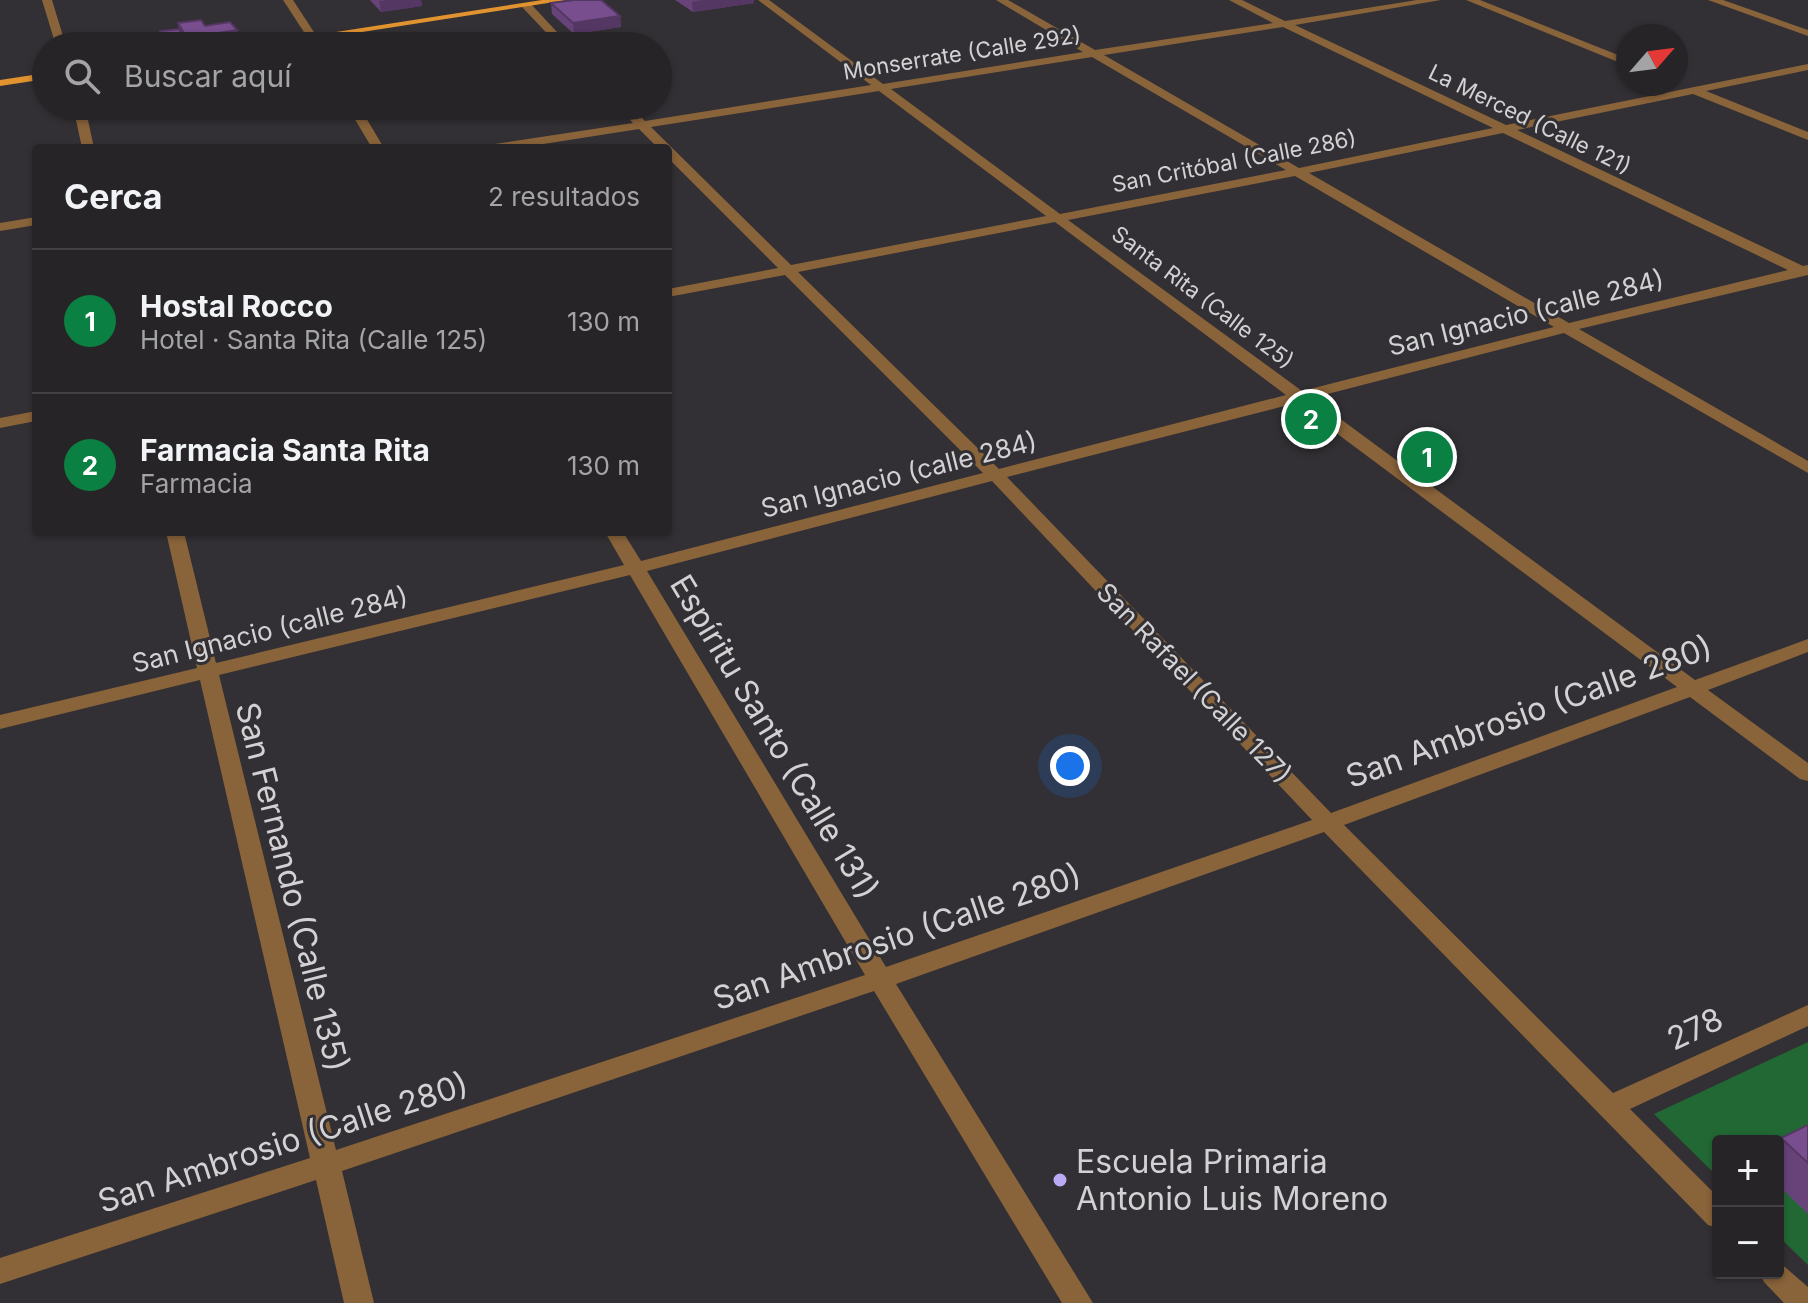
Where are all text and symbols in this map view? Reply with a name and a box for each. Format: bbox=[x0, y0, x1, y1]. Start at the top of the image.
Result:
street label: Monserrate (Calle 292) bbox=[841, 21, 1083, 85]
north arrow bbox=[1616, 24, 1688, 96]
search box bbox=[32, 32, 672, 120]
icon: search bbox=[60, 54, 104, 98]
text: Buscar aquí bbox=[124, 58, 291, 94]
street label: La Merced (Calle 121) bbox=[1424, 59, 1636, 179]
street label: San Critóbal (Calle 286) bbox=[1110, 125, 1358, 197]
text: Cerca bbox=[64, 176, 163, 217]
text: 2 resultados bbox=[488, 181, 640, 212]
street label: Santa Rita (Calle 125) bbox=[1107, 220, 1299, 374]
street label: San Ignacio (calle 284) bbox=[1385, 263, 1667, 362]
text: Hostal Rocco bbox=[140, 288, 333, 324]
text: 1 bbox=[84, 306, 96, 337]
text: 130 m bbox=[567, 306, 640, 337]
text: Hotel · Santa Rita (Calle 125) bbox=[140, 324, 487, 355]
pin: 2 bbox=[1285, 389, 1337, 449]
street label: San Ignacio (calle 284) bbox=[758, 425, 1040, 524]
pin: 1 bbox=[1401, 427, 1453, 487]
text: Farmacia Santa Rita bbox=[140, 432, 430, 468]
text: 2 bbox=[82, 450, 98, 481]
text: 130 m bbox=[567, 450, 640, 481]
text: Farmacia bbox=[140, 468, 253, 499]
street label: Espíritu Santo (Calle 131) bbox=[662, 567, 887, 906]
street label: San Rafael (Calle 127) bbox=[1091, 576, 1298, 789]
street label: San Ignacio (calle 284) bbox=[129, 580, 411, 679]
street label: San Ambrosio (Calle 280) bbox=[1340, 627, 1717, 796]
street label: San Fernando (Calle 135) bbox=[228, 698, 357, 1075]
your location bbox=[1050, 746, 1090, 786]
street label: San Ambrosio (Calle 280) bbox=[708, 855, 1086, 1018]
street label: 278 bbox=[1661, 999, 1729, 1058]
street label: San Ambrosio (Calle 280) bbox=[93, 1064, 473, 1221]
map controls bbox=[1712, 1135, 1784, 1279]
button: + bbox=[1712, 1135, 1784, 1207]
place label: Escuela Primaria Antonio Luis Moreno bbox=[1076, 1142, 1388, 1218]
marker: Escuela Primaria Antonio Luis Moreno bbox=[1051, 1171, 1069, 1189]
button: − bbox=[1712, 1207, 1784, 1279]

